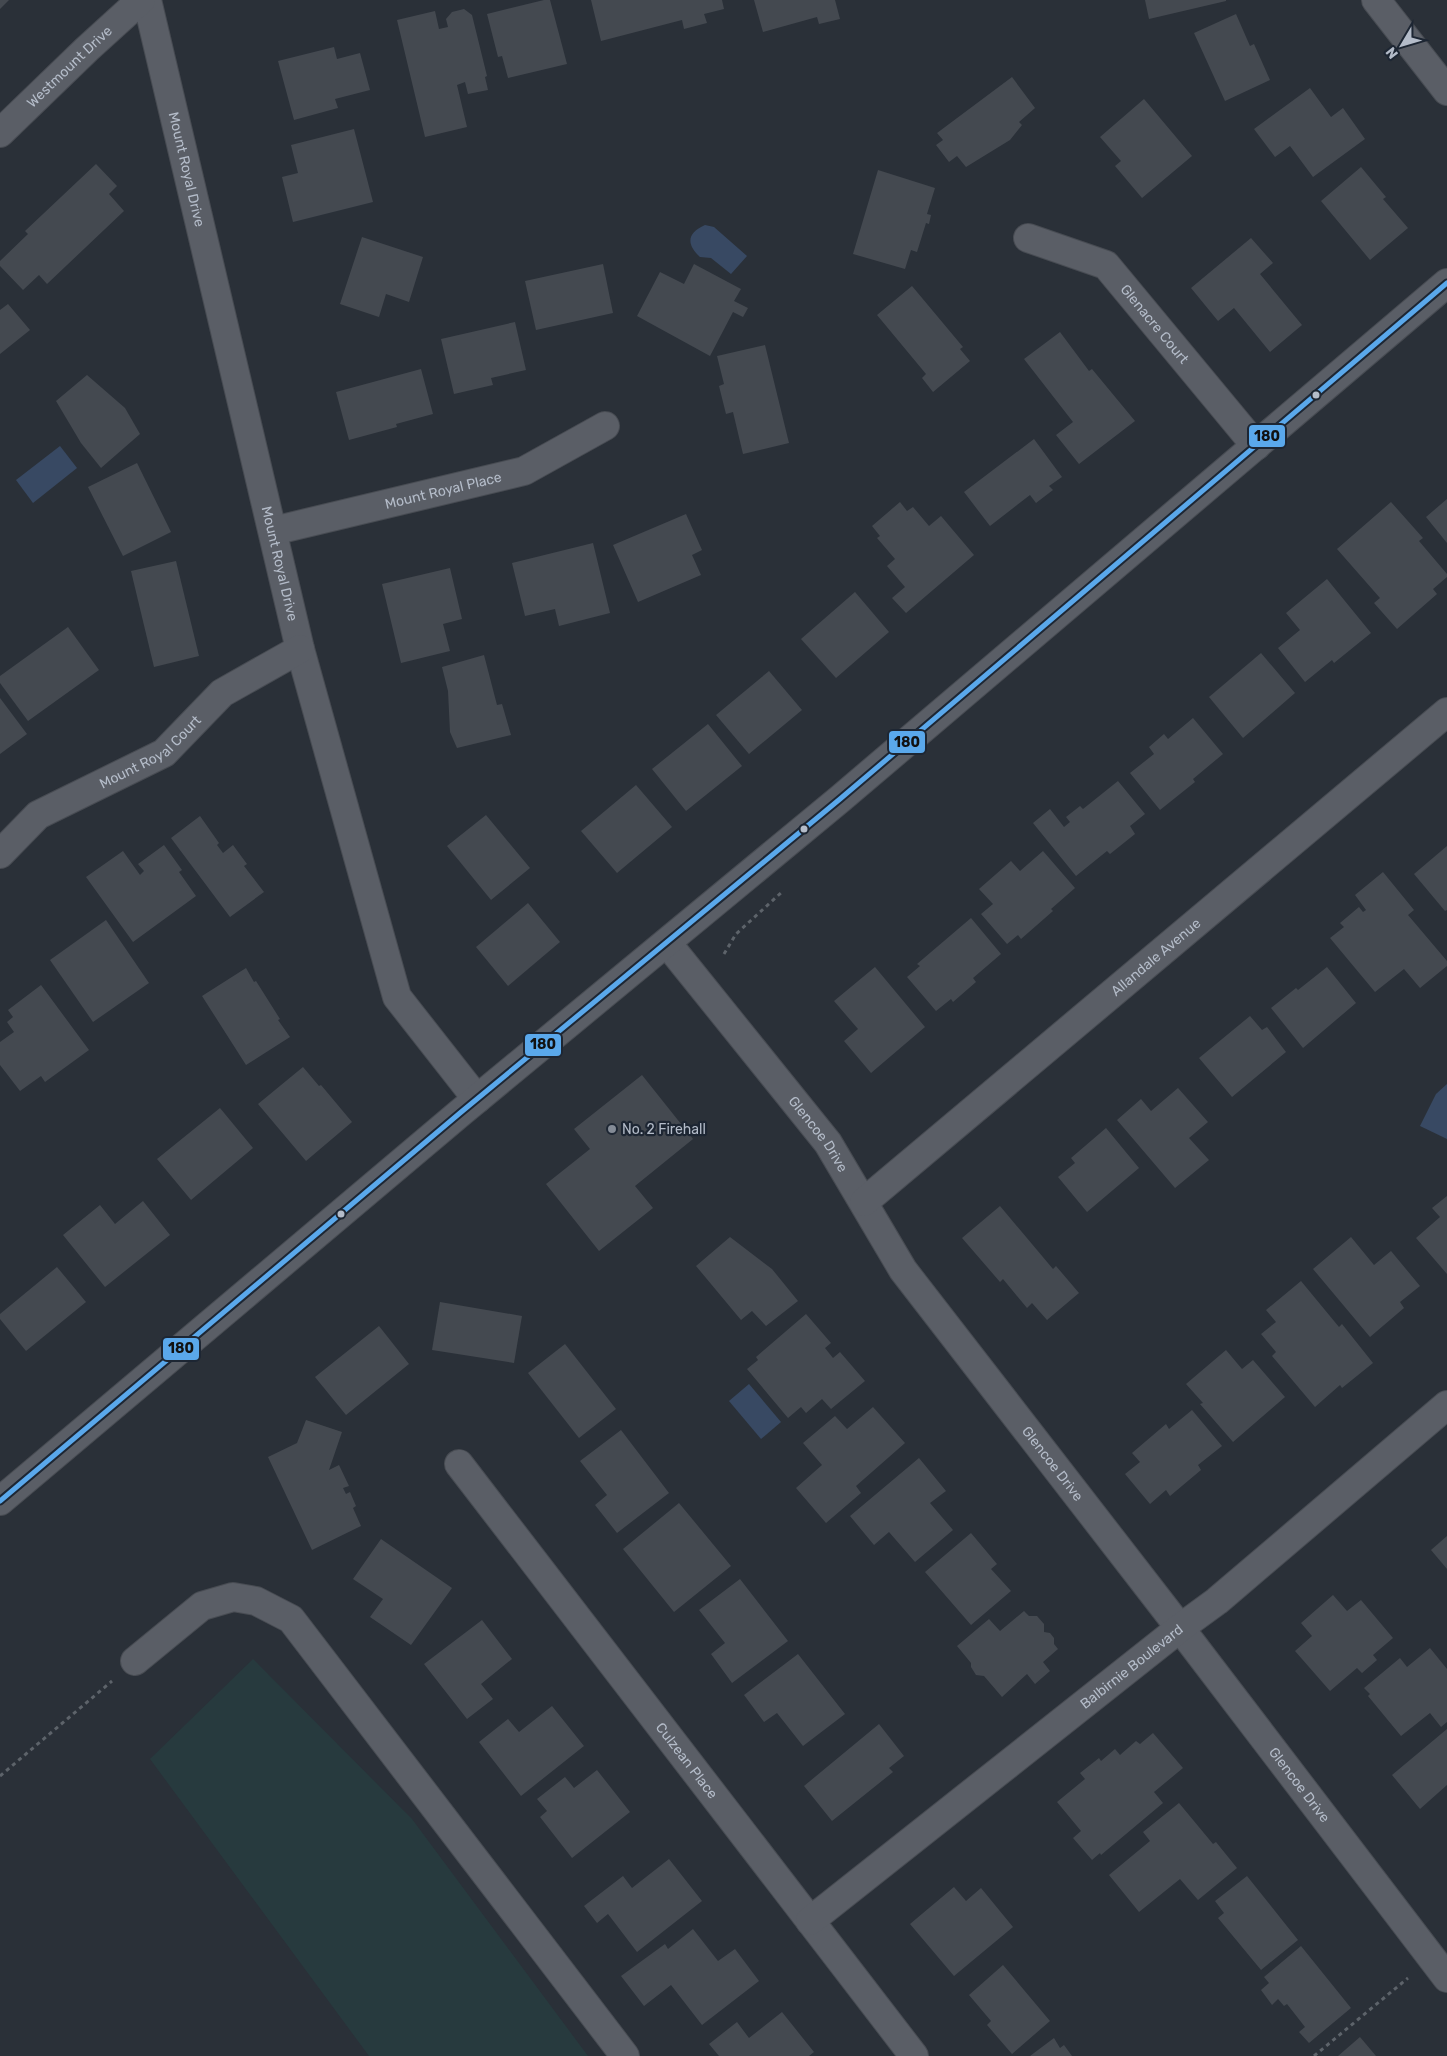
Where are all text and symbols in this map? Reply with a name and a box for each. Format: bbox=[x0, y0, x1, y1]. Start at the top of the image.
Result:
north arrow bbox=[1377, 20, 1427, 70]
street label: Westmount Drive bbox=[23, 22, 116, 111]
text: N bbox=[1382, 43, 1402, 62]
street label: Mount Royal Drive bbox=[165, 110, 209, 229]
street label: Glenacre Court bbox=[1117, 281, 1193, 367]
unlabelled marker bbox=[1311, 390, 1321, 400]
line badge: 180 bbox=[1248, 424, 1286, 448]
text: 180 bbox=[1254, 428, 1280, 445]
street label: Mount Royal Place bbox=[383, 468, 503, 512]
street label: Mount Royal Drive bbox=[258, 504, 302, 623]
street label: Mount Royal Court bbox=[96, 711, 205, 792]
line badge: 180 bbox=[888, 730, 926, 754]
text: 180 bbox=[894, 734, 920, 751]
unlabelled marker bbox=[799, 824, 809, 834]
street label: Allandale Avenue bbox=[1107, 914, 1204, 999]
line badge: 180 bbox=[524, 1033, 562, 1057]
text: 180 bbox=[530, 1036, 556, 1053]
street label: Glencoe Drive bbox=[785, 1093, 852, 1175]
place label: No. 2 Firehall bbox=[622, 1121, 706, 1138]
marker: No. 2 Firehall bbox=[606, 1123, 618, 1135]
unlabelled marker bbox=[336, 1209, 346, 1219]
line badge: 180 bbox=[162, 1337, 200, 1361]
text: 180 bbox=[168, 1340, 194, 1357]
street label: Glencoe Drive bbox=[1018, 1423, 1087, 1505]
street label: Balbirnie Boulevard bbox=[1077, 1621, 1186, 1712]
street label: Culzean Place bbox=[652, 1719, 722, 1802]
street label: Glencoe Drive bbox=[1265, 1744, 1334, 1826]

